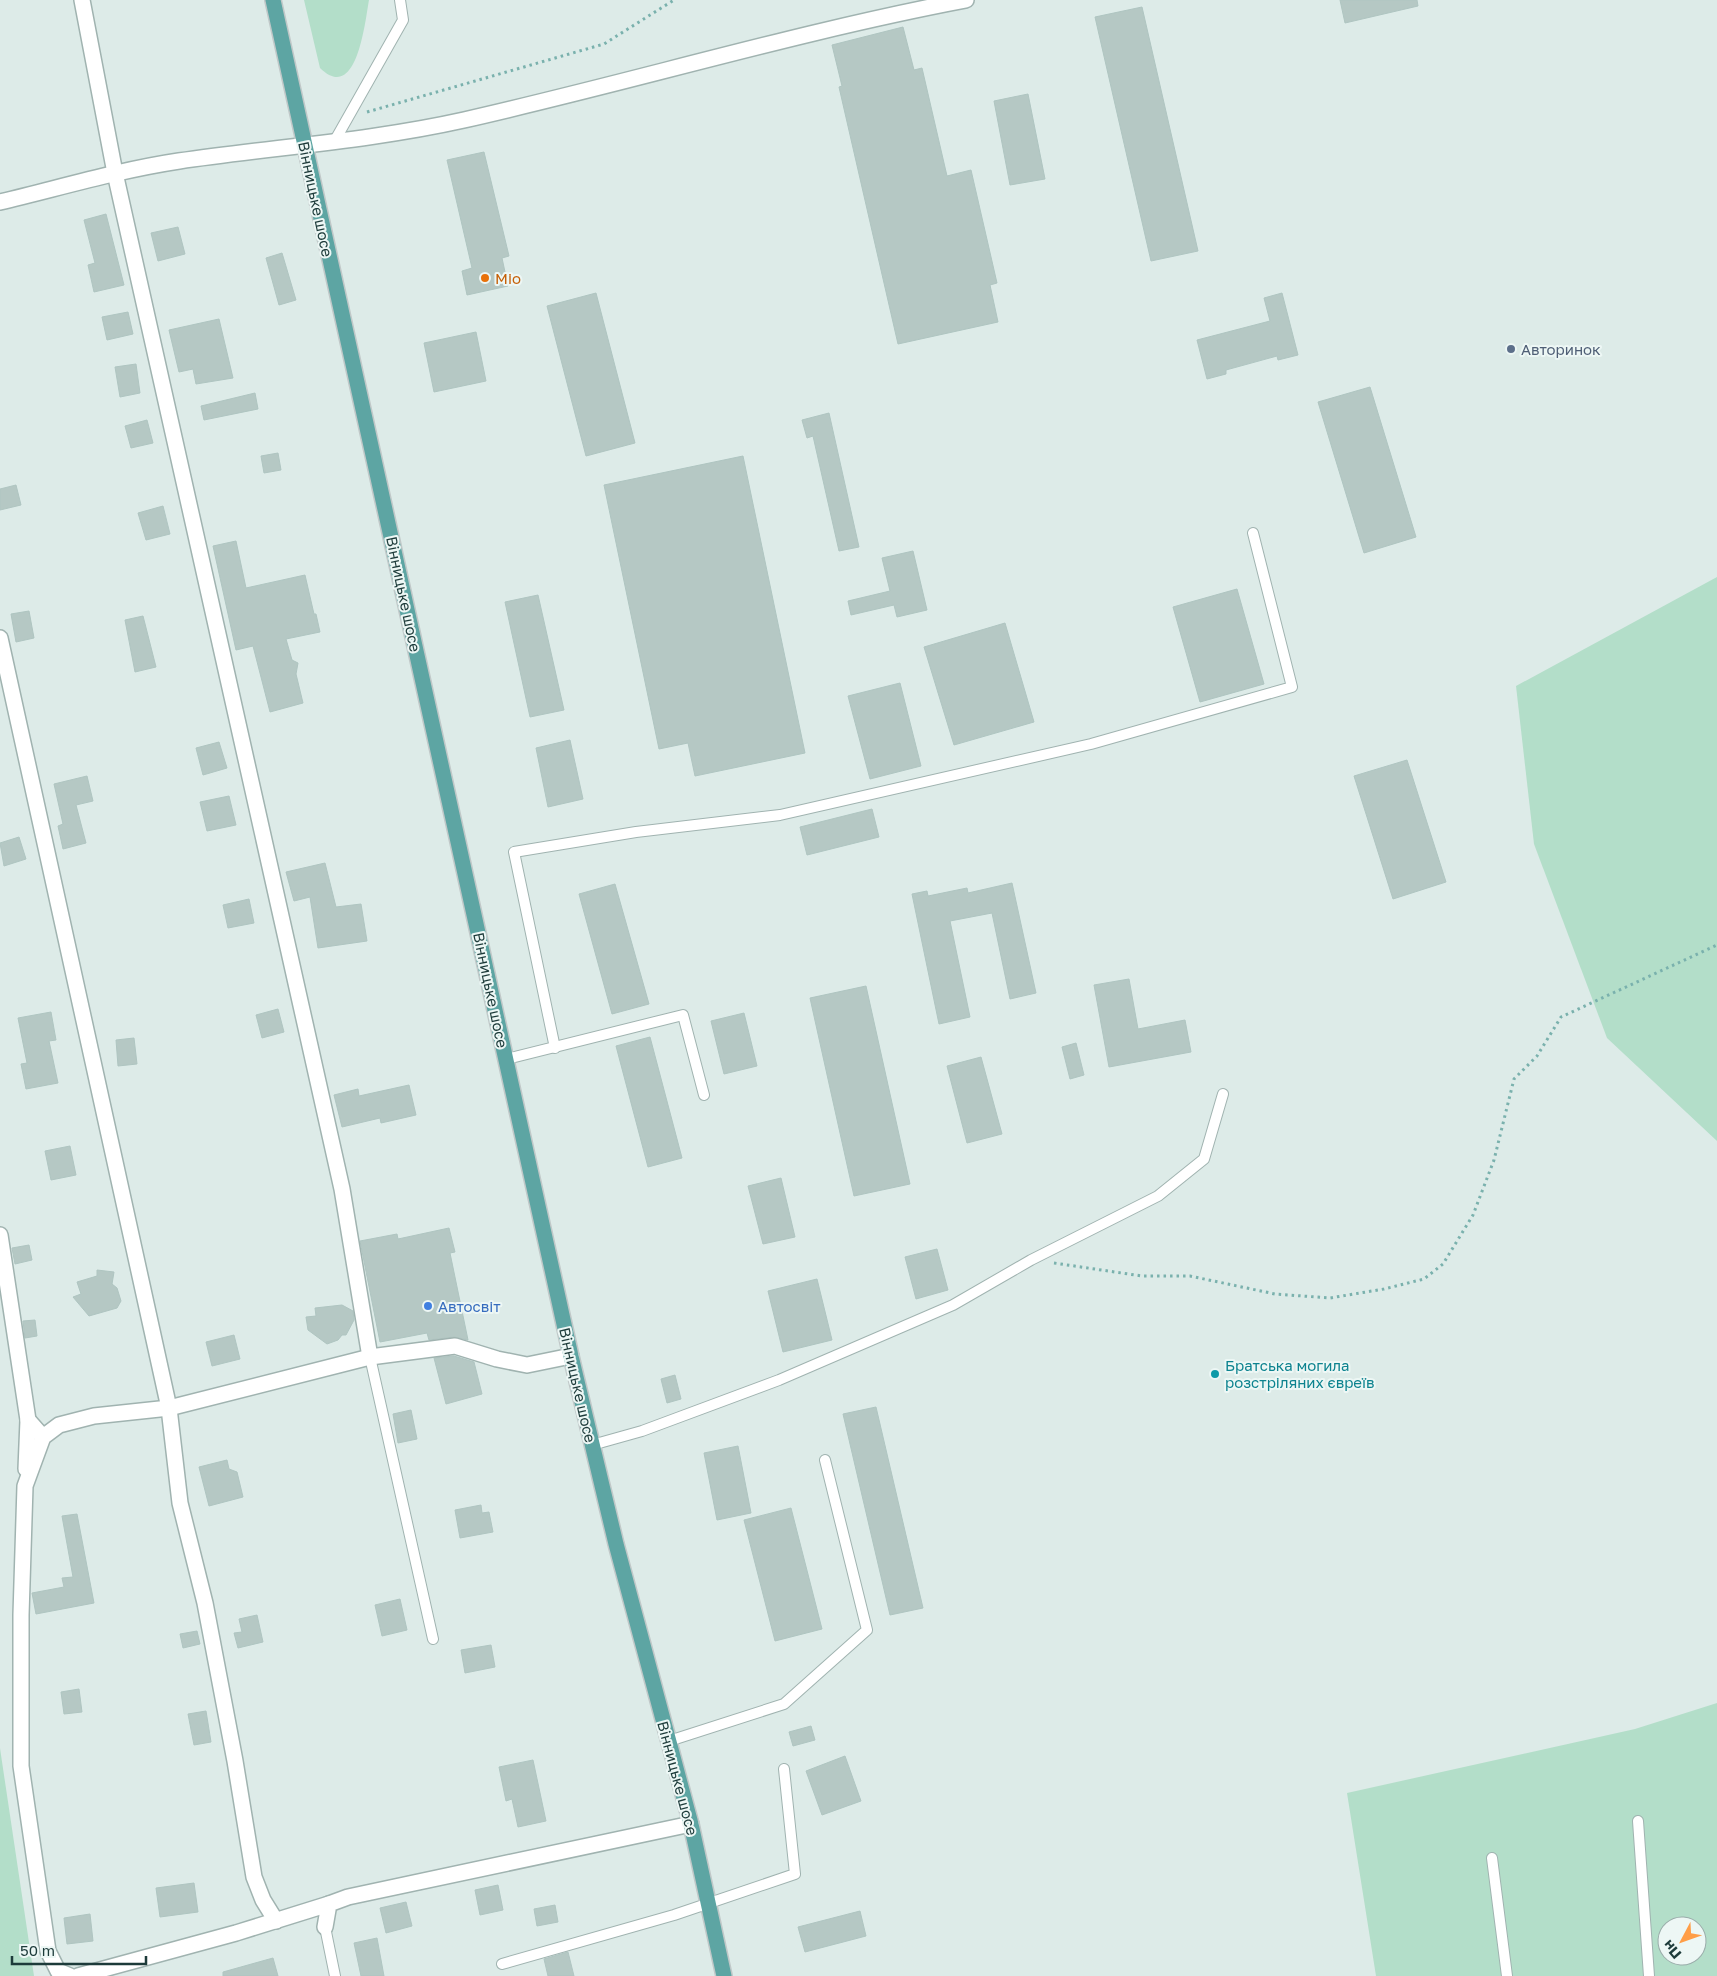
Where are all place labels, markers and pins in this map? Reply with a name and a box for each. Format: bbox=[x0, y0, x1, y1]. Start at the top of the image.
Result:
place label: Міо bbox=[495, 269, 521, 287]
marker: Міо bbox=[479, 272, 491, 284]
place label: Авторинок bbox=[1521, 340, 1601, 358]
marker: Авторинок bbox=[1505, 343, 1517, 355]
place label: Автосвіт bbox=[438, 1297, 501, 1315]
marker: Автосвіт bbox=[422, 1300, 434, 1312]
place label: Братська могила розстріляних євреїв bbox=[1225, 1356, 1375, 1391]
marker: Братська могила розстріляних євреїв bbox=[1209, 1368, 1221, 1380]

